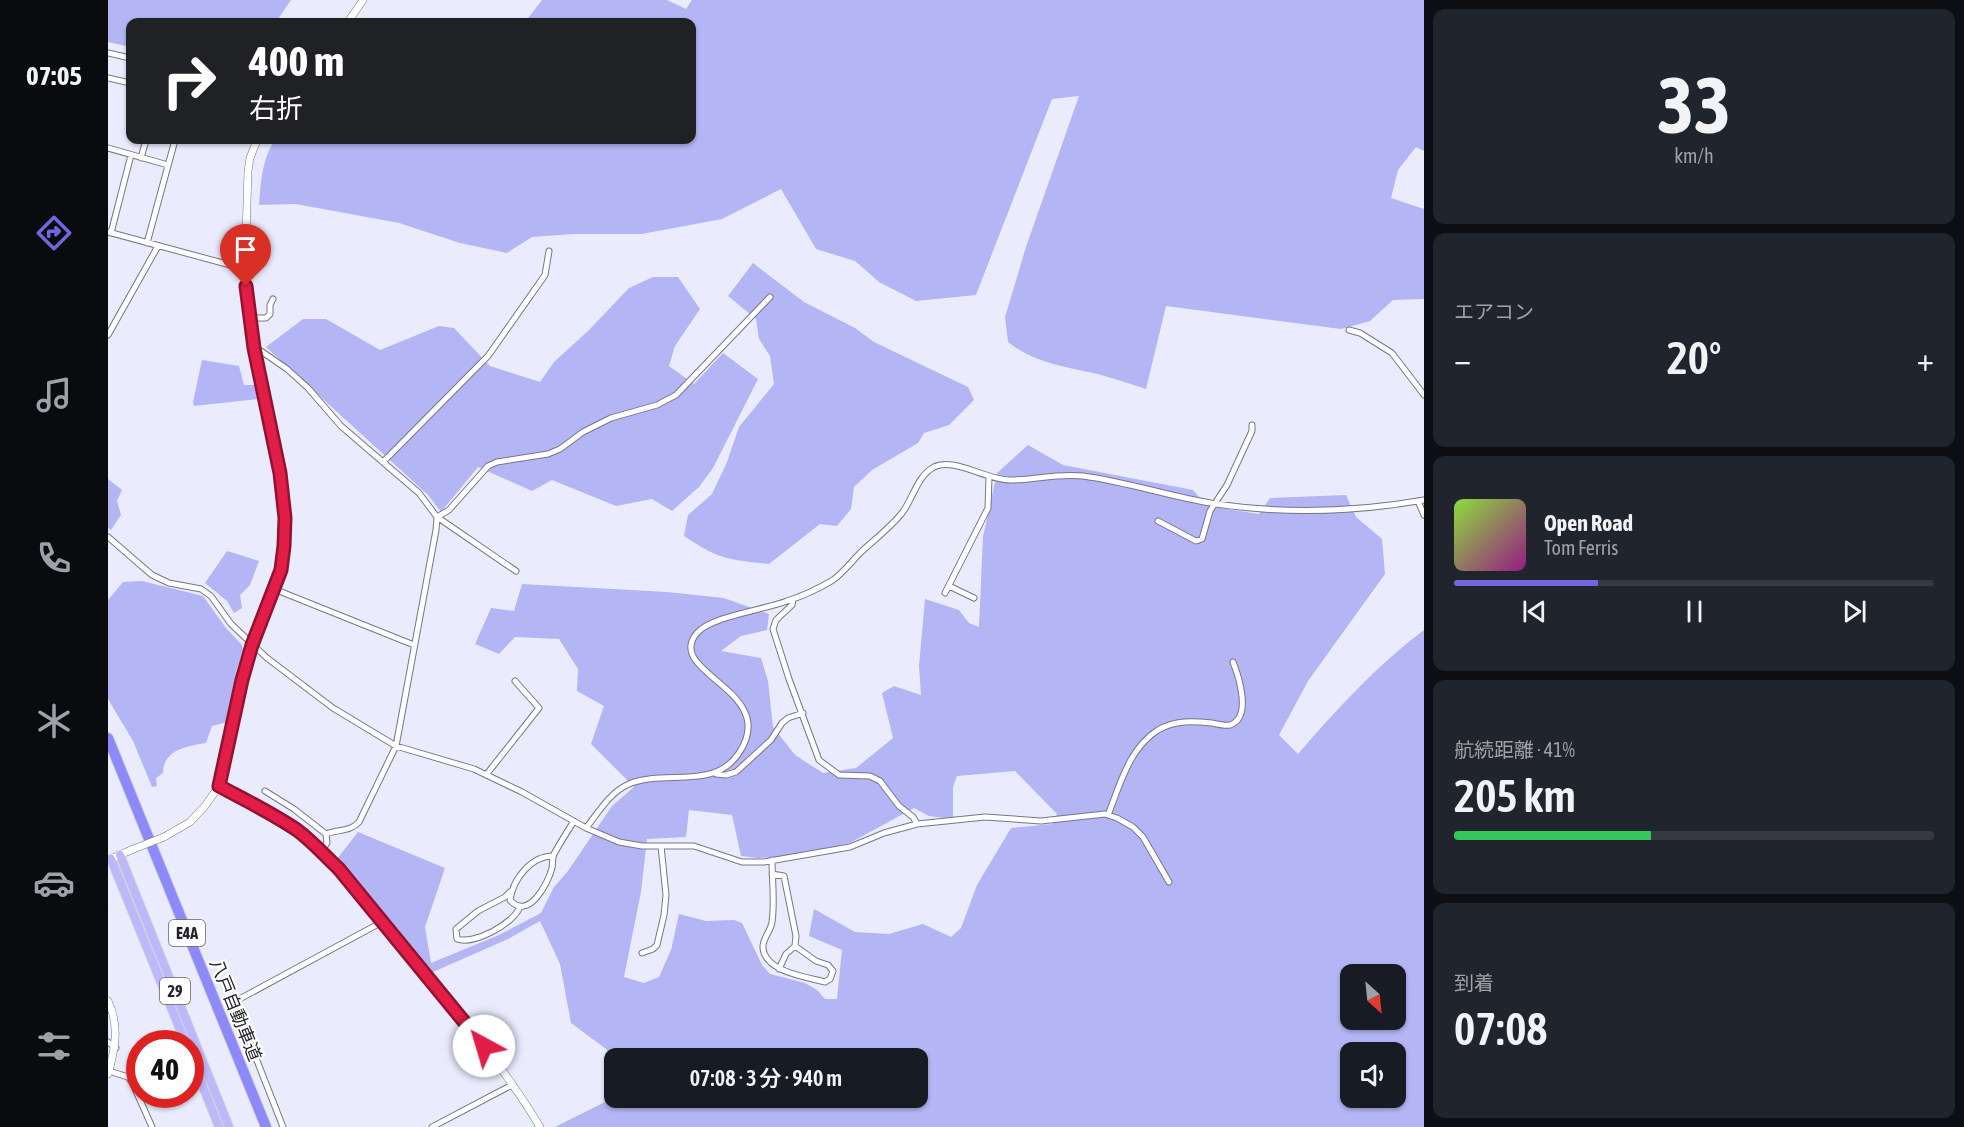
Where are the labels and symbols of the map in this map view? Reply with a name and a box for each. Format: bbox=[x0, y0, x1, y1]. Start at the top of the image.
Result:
pin bbox=[220, 224, 271, 286]
road number: E4A bbox=[169, 920, 205, 946]
street label: 八戸自動車道 bbox=[206, 956, 266, 1064]
north arrow bbox=[1340, 964, 1406, 1030]
road number: 29 bbox=[160, 978, 190, 1004]
position arrow bbox=[452, 1014, 516, 1078]
speed limit sign: 40 bbox=[126, 1030, 204, 1108]

